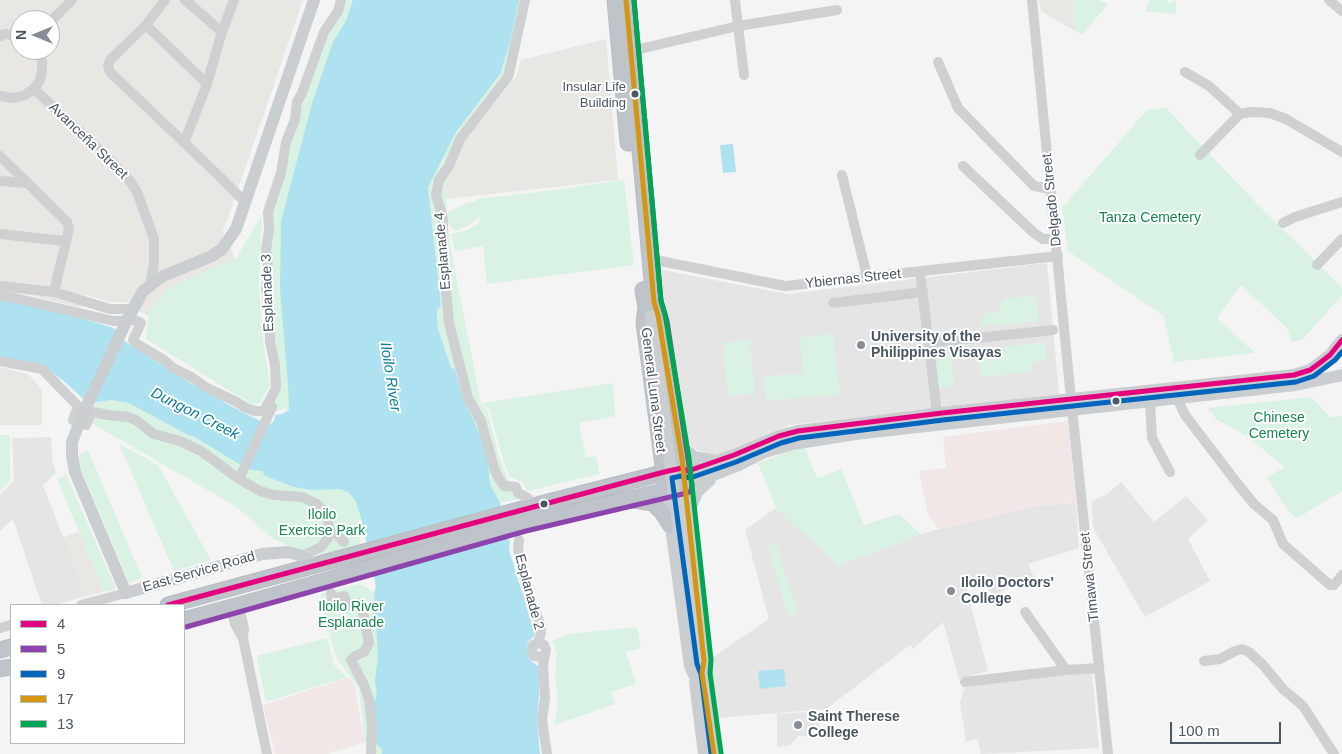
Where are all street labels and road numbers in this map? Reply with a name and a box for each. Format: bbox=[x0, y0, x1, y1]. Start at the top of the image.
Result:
street label: Avanceña Street bbox=[45, 99, 131, 183]
street label: Delgado Street bbox=[1039, 153, 1065, 247]
street label: Esplanade 4 bbox=[431, 211, 455, 291]
street label: Esplanade 3 bbox=[258, 254, 278, 332]
street label: Ybiernas Street bbox=[804, 266, 902, 292]
street label: General Luna Street bbox=[637, 326, 669, 454]
street label: Timawa Street bbox=[1077, 532, 1103, 622]
street label: East Service Road bbox=[141, 548, 257, 596]
street label: Esplanade 2 bbox=[511, 552, 547, 632]

